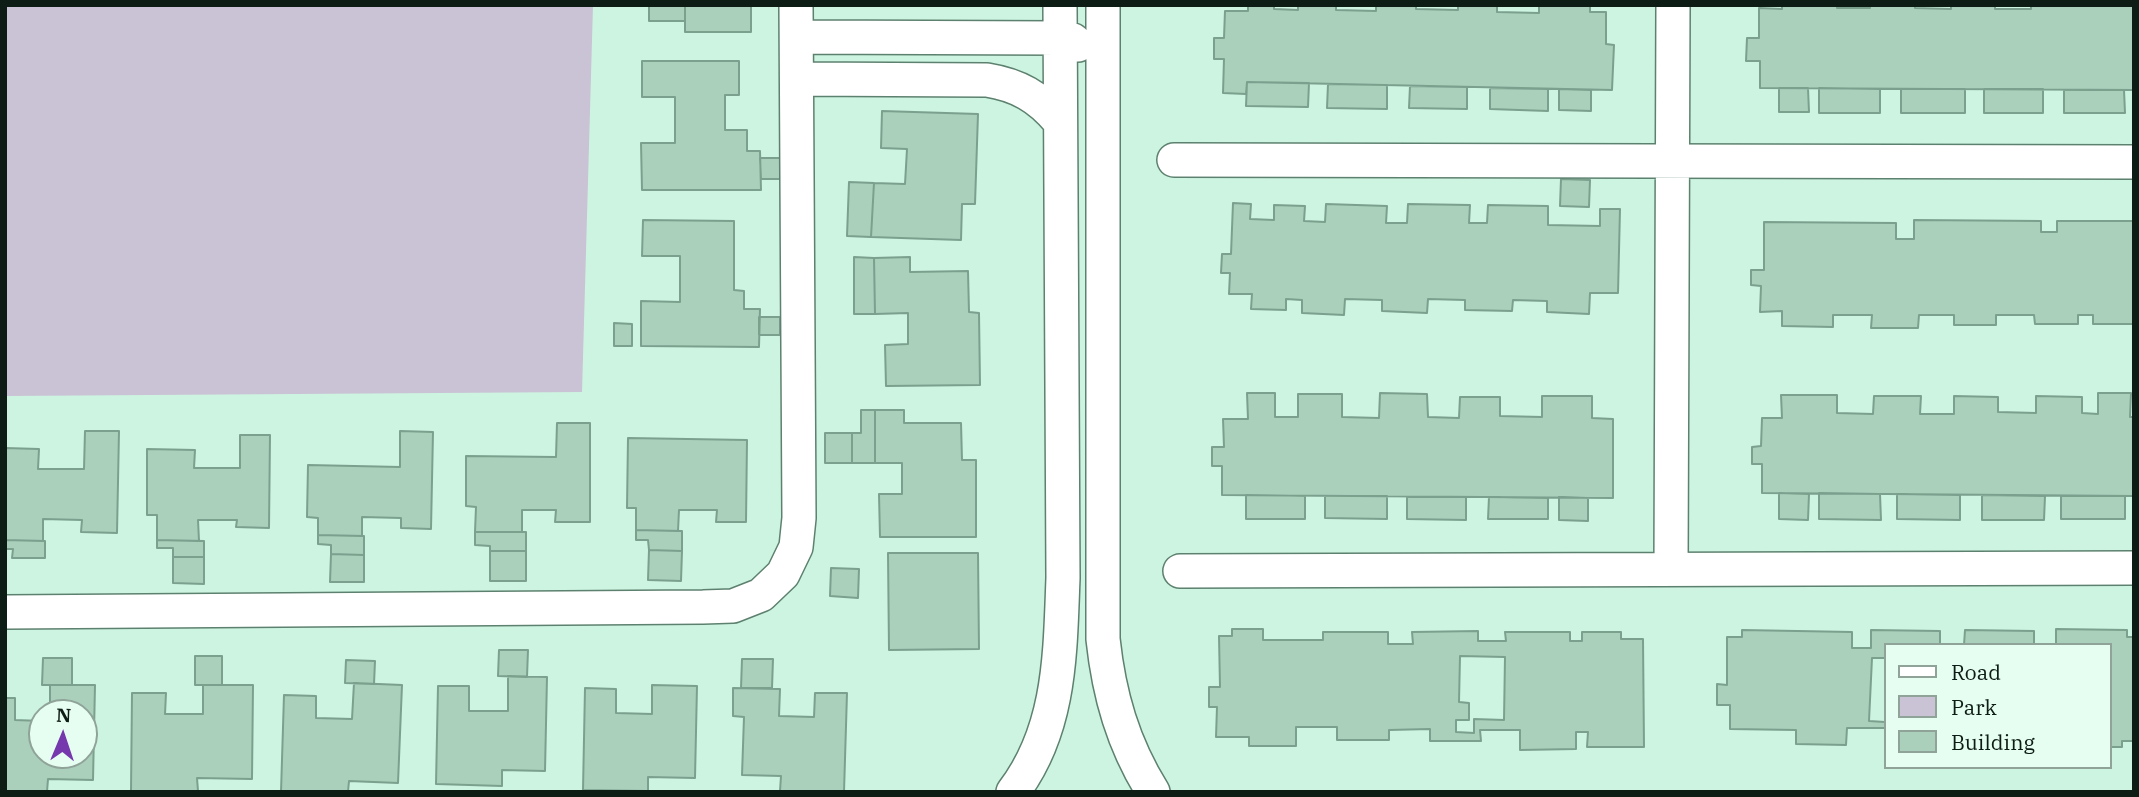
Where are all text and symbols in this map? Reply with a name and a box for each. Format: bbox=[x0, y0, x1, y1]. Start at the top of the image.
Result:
legend bbox=[1884, 643, 2111, 769]
text: Road bbox=[1951, 658, 2001, 686]
text: Park bbox=[1951, 693, 1997, 721]
north arrow bbox=[28, 699, 98, 769]
text: N bbox=[56, 703, 72, 727]
text: Building bbox=[1951, 728, 2035, 756]

